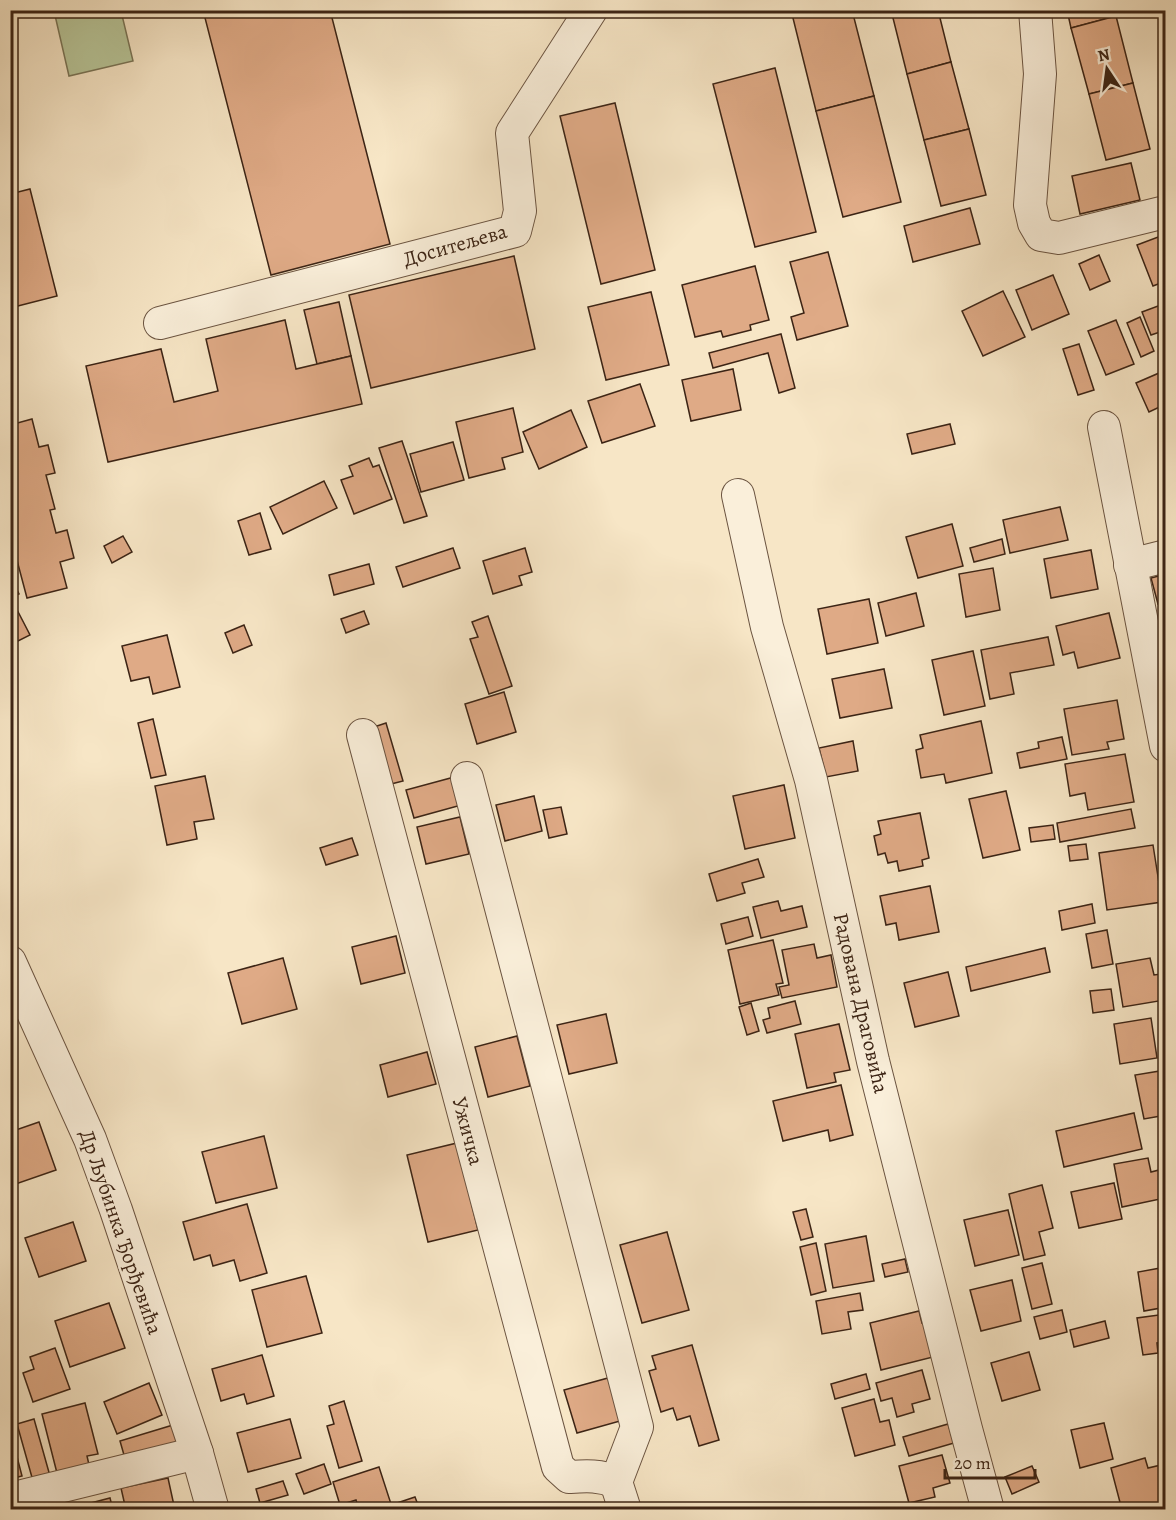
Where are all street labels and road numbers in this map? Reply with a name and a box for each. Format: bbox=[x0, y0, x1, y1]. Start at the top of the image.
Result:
street label: Доситељева bbox=[400, 217, 511, 273]
street label: Радована Драговића bbox=[827, 910, 895, 1096]
street label: Ужичка bbox=[445, 1094, 491, 1169]
street label: Др Љубинка Ђорђевића bbox=[73, 1126, 169, 1338]

